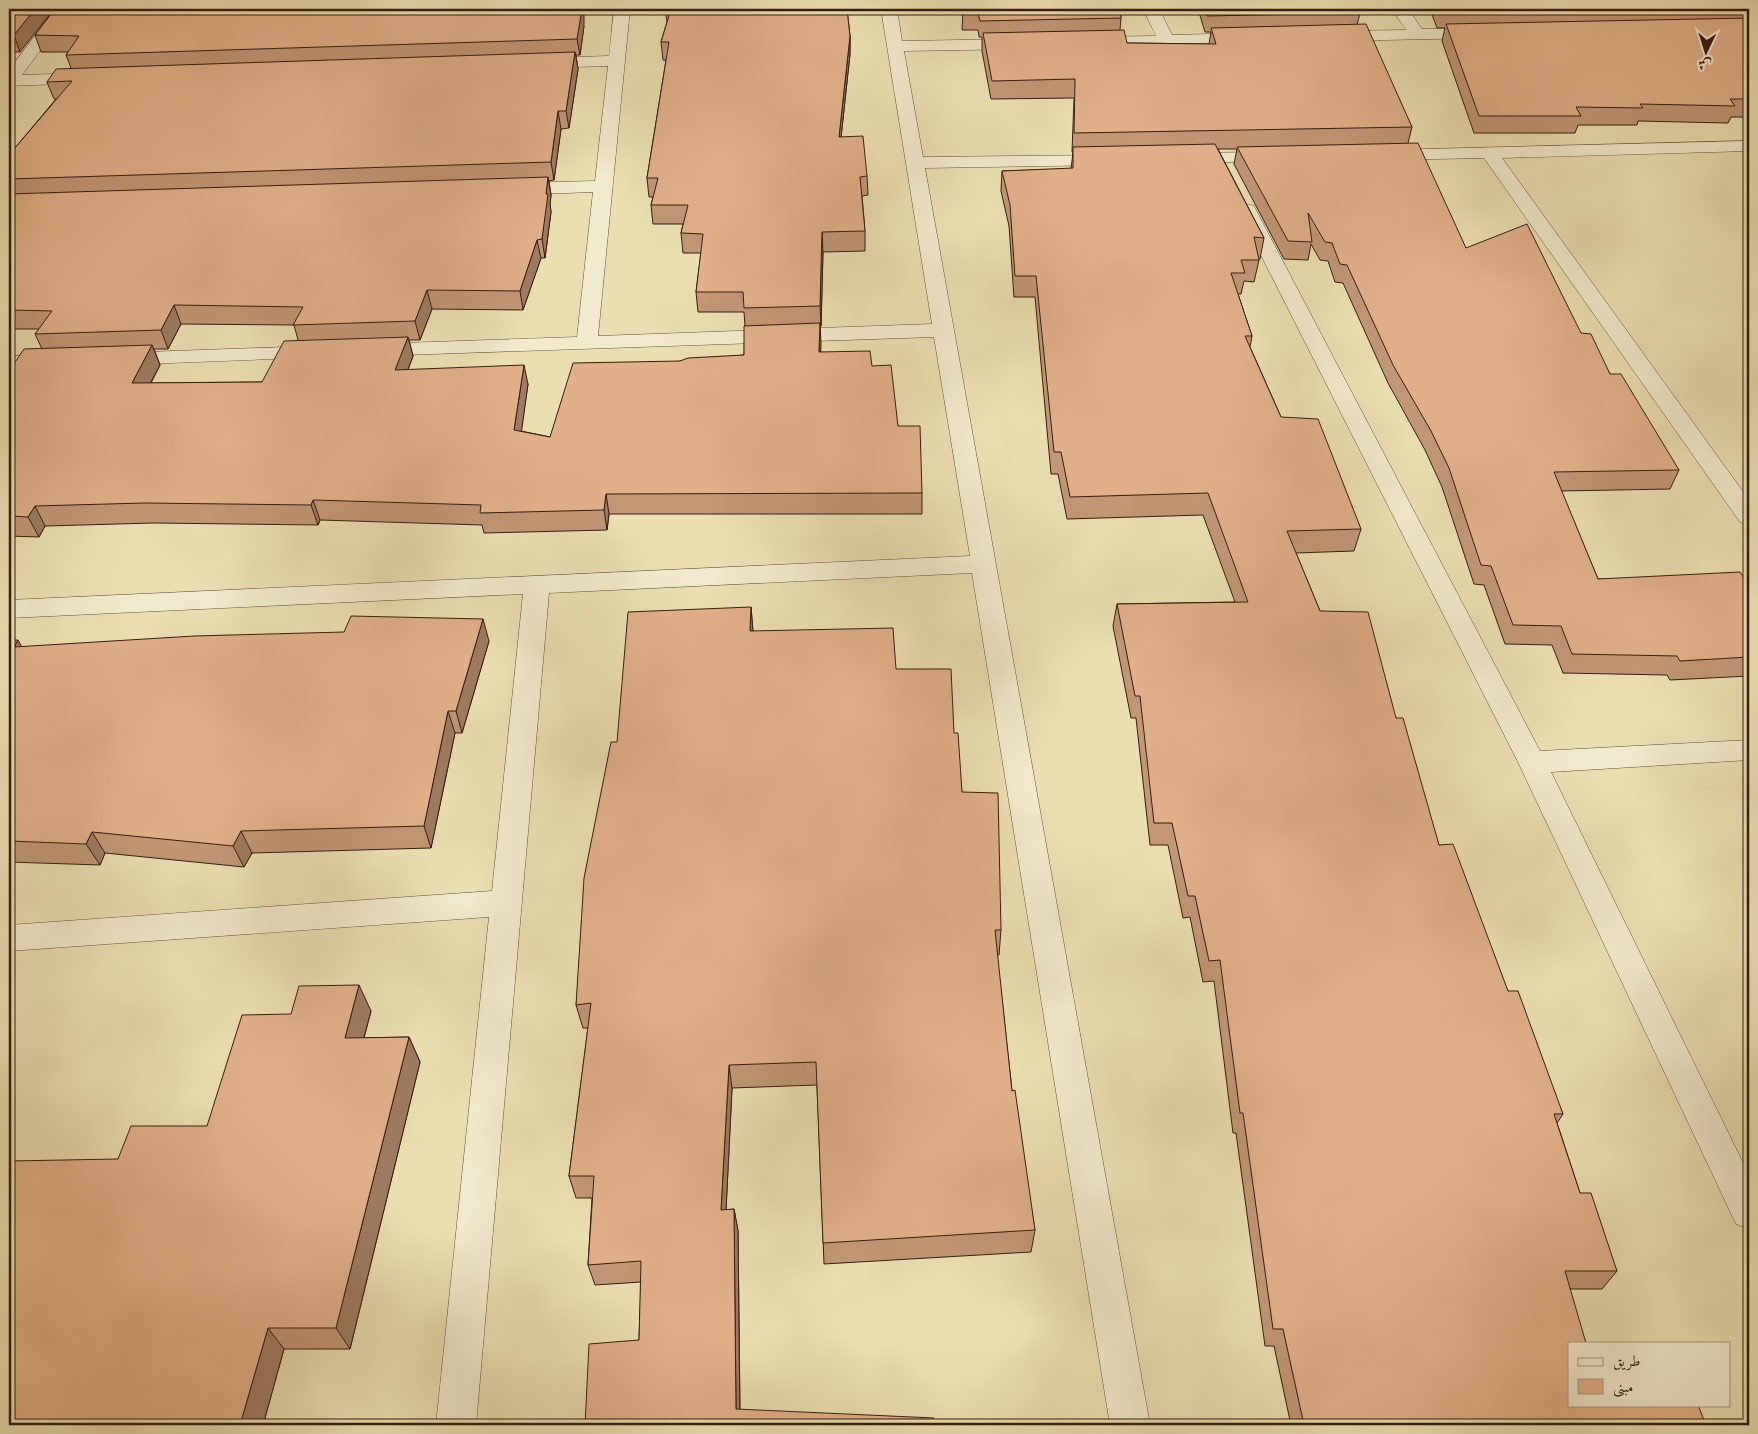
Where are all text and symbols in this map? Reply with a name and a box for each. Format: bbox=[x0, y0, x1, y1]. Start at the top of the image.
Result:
north arrow bbox=[1680, 28, 1730, 78]
text: ش bbox=[1697, 54, 1713, 73]
legend bbox=[1568, 1342, 1730, 1406]
text: طريق bbox=[1613, 1352, 1640, 1373]
text: مبنى bbox=[1613, 1378, 1633, 1399]

